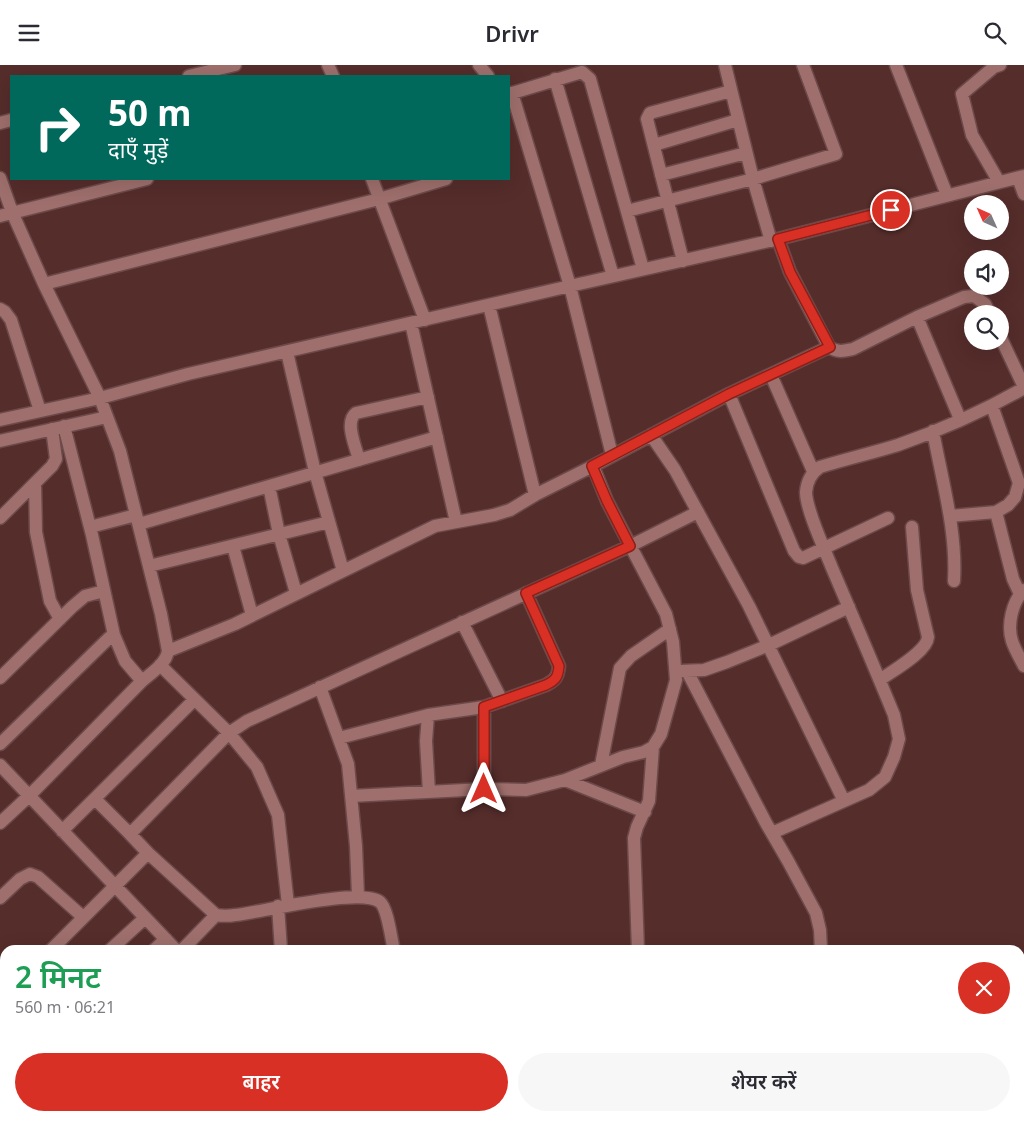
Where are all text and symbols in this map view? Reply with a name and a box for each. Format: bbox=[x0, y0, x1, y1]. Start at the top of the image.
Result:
text: Drivr bbox=[485, 18, 539, 48]
icon: menu bbox=[15, 19, 43, 47]
icon: search bbox=[981, 19, 1009, 47]
text: 50 m bbox=[108, 89, 191, 136]
icon: right bbox=[25, 95, 90, 160]
text: दाएँ मुड़ें bbox=[108, 134, 168, 164]
pin bbox=[870, 189, 912, 231]
north arrow bbox=[964, 195, 1009, 240]
map controls bbox=[964, 195, 1009, 350]
icon: arrive bbox=[877, 196, 905, 224]
button: sound bbox=[964, 250, 1009, 295]
button: search bbox=[964, 305, 1009, 350]
position arrow bbox=[457, 762, 509, 814]
text: 2 मिनट bbox=[15, 956, 101, 997]
button: close bbox=[958, 962, 1010, 1014]
text: 560 m · 06:21 bbox=[15, 996, 115, 1018]
button: बाहर bbox=[15, 1053, 508, 1111]
button: शेयर करें bbox=[518, 1053, 1010, 1111]

